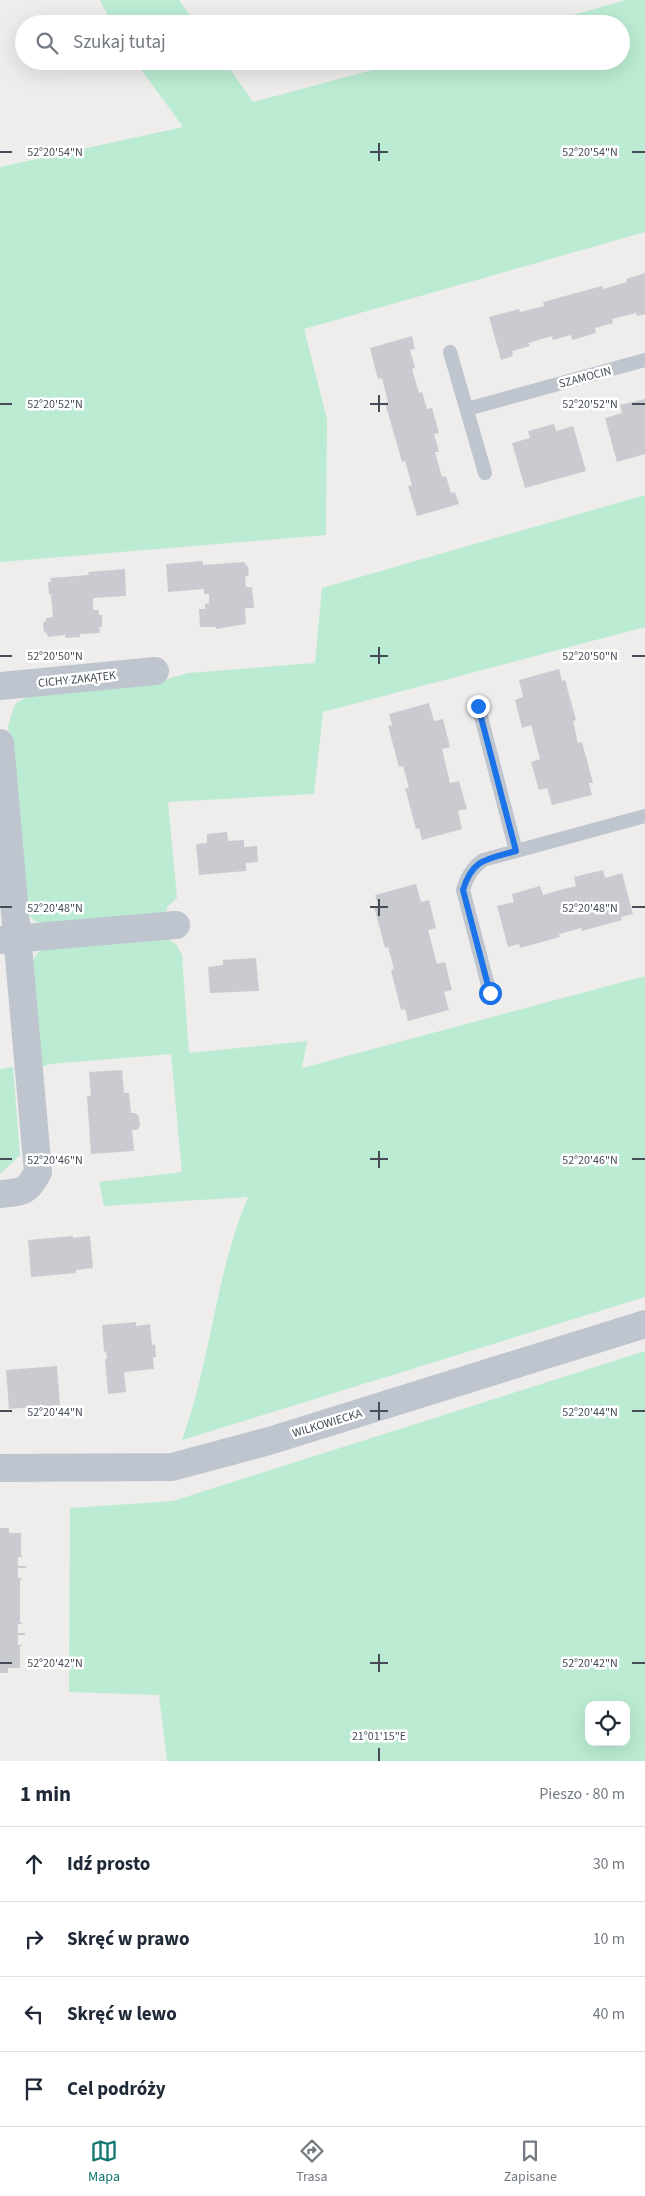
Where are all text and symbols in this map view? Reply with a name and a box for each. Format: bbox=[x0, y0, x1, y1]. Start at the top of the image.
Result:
search box bbox=[15, 15, 630, 70]
icon: search bbox=[33, 29, 61, 57]
text: Szukaj tutaj bbox=[73, 29, 166, 56]
text: 52°20'54"N bbox=[27, 144, 83, 161]
text: 52°20'54"N bbox=[562, 144, 618, 161]
street label: SZAMOCIN bbox=[557, 362, 613, 393]
text: 52°20'52"N bbox=[27, 396, 83, 413]
text: 52°20'52"N bbox=[562, 396, 618, 413]
text: 52°20'50"N bbox=[27, 648, 83, 665]
text: 52°20'50"N bbox=[562, 648, 618, 665]
street label: CICHY ZAKĄTEK bbox=[37, 667, 117, 692]
route end bbox=[467, 695, 490, 718]
text: 52°20'48"N bbox=[27, 900, 83, 917]
text: 52°20'48"N bbox=[562, 900, 618, 917]
route start bbox=[479, 982, 502, 1005]
text: 52°20'46"N bbox=[27, 1152, 83, 1169]
text: 52°20'46"N bbox=[562, 1152, 618, 1169]
text: 52°20'44"N bbox=[27, 1404, 83, 1421]
text: 52°20'44"N bbox=[562, 1404, 618, 1421]
street label: WILKOWIECKA bbox=[290, 1405, 365, 1442]
text: 52°20'42"N bbox=[27, 1655, 83, 1672]
text: 52°20'42"N bbox=[562, 1655, 618, 1672]
map controls bbox=[585, 1701, 630, 1746]
button: locate bbox=[585, 1701, 630, 1746]
text: 21°01'15"E bbox=[352, 1728, 406, 1745]
text: 1 min bbox=[20, 1779, 71, 1809]
text: Pieszo · 80 m bbox=[539, 1783, 625, 1805]
icon: ahead bbox=[20, 1850, 48, 1878]
text: Idź prosto bbox=[67, 1851, 150, 1878]
text: 30 m bbox=[593, 1853, 625, 1875]
icon: right bbox=[20, 1925, 48, 1953]
text: Skręć w prawo bbox=[67, 1926, 189, 1953]
text: 10 m bbox=[593, 1928, 625, 1950]
icon: left bbox=[20, 2000, 48, 2028]
text: Skręć w lewo bbox=[67, 2001, 177, 2028]
text: 40 m bbox=[593, 2003, 625, 2025]
icon: arrive bbox=[20, 2075, 48, 2103]
text: Cel podróży bbox=[67, 2076, 166, 2103]
tab: Mapa bbox=[88, 2137, 120, 2187]
tab: Trasa bbox=[296, 2137, 328, 2187]
tab: Zapisane bbox=[504, 2137, 557, 2187]

